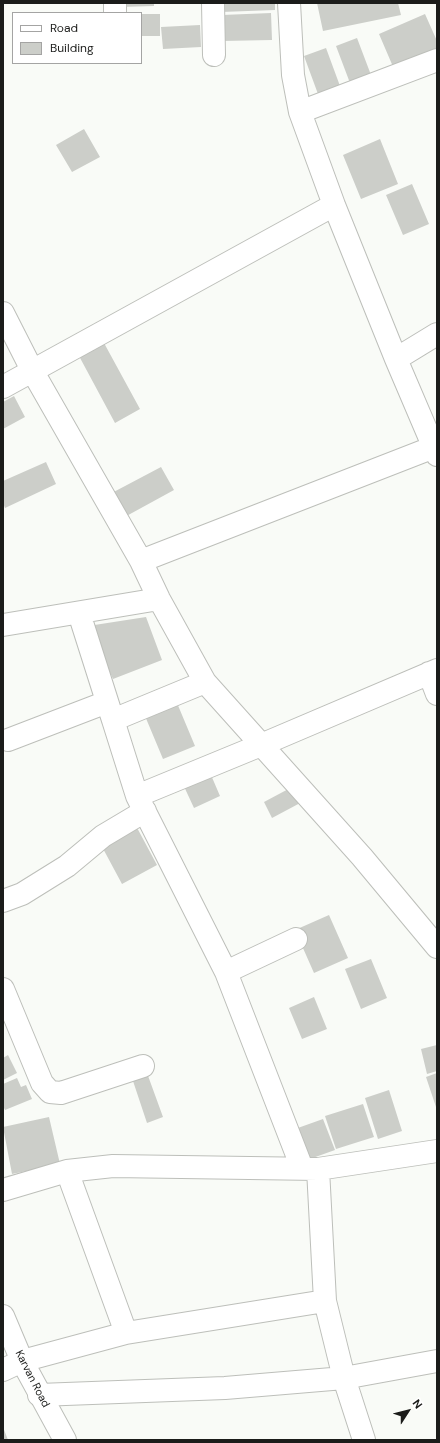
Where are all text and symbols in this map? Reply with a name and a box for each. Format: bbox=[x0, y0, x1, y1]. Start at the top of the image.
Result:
legend bbox=[12, 12, 142, 64]
text: Road bbox=[50, 20, 78, 36]
text: Building bbox=[50, 40, 94, 56]
street label: Karvan Road bbox=[12, 1348, 52, 1410]
north arrow bbox=[388, 1391, 428, 1431]
text: N bbox=[410, 1397, 426, 1411]

